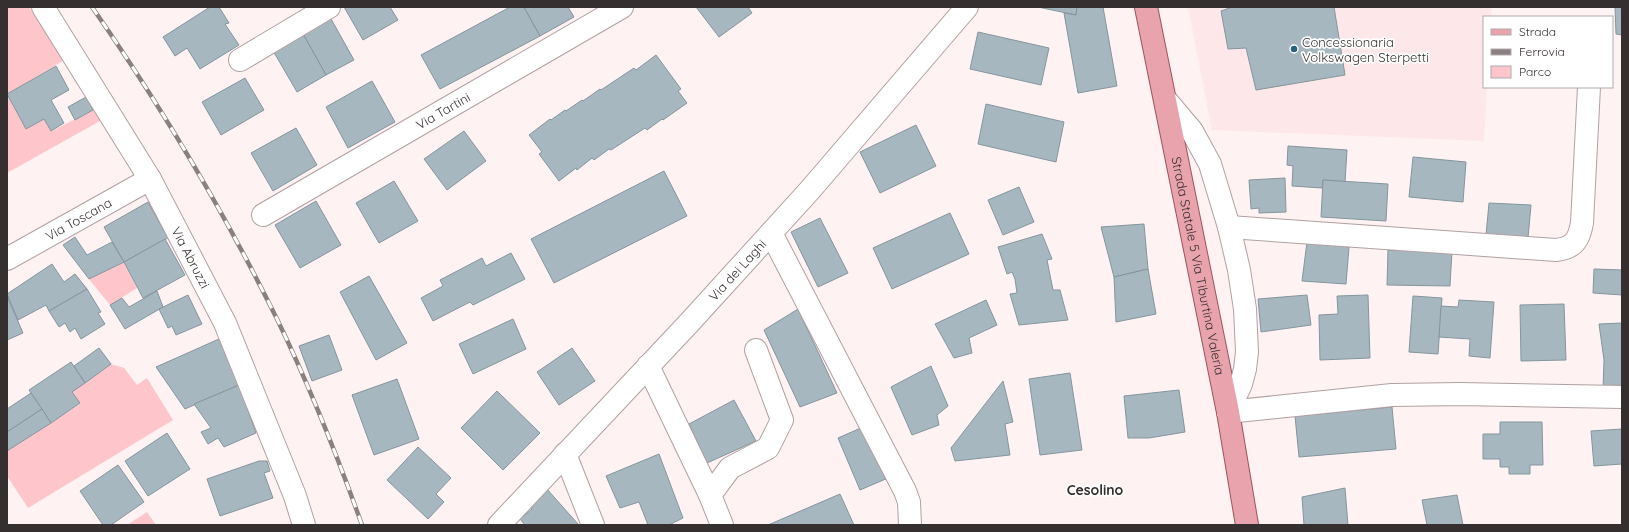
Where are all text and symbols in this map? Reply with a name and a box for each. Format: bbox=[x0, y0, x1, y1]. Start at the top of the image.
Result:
legend bbox=[1483, 16, 1613, 88]
text: Strada bbox=[1519, 24, 1556, 39]
place label: Concessionaria Volkswagen Sterpetti bbox=[1302, 34, 1429, 65]
marker: Concessionaria Volkswagen Sterpetti bbox=[1289, 44, 1299, 54]
text: Ferrovia bbox=[1519, 44, 1565, 59]
text: Parco bbox=[1519, 64, 1551, 79]
street label: Via Tartini bbox=[413, 89, 473, 133]
street label: Strada Statale 5 Via Tiburtina Valeria bbox=[1168, 155, 1228, 376]
street label: Via Toscana bbox=[43, 194, 114, 244]
street label: Via Abruzzi bbox=[168, 224, 213, 291]
street label: Via dei Laghi bbox=[705, 236, 769, 304]
district label: Cesolino bbox=[1067, 481, 1124, 499]

